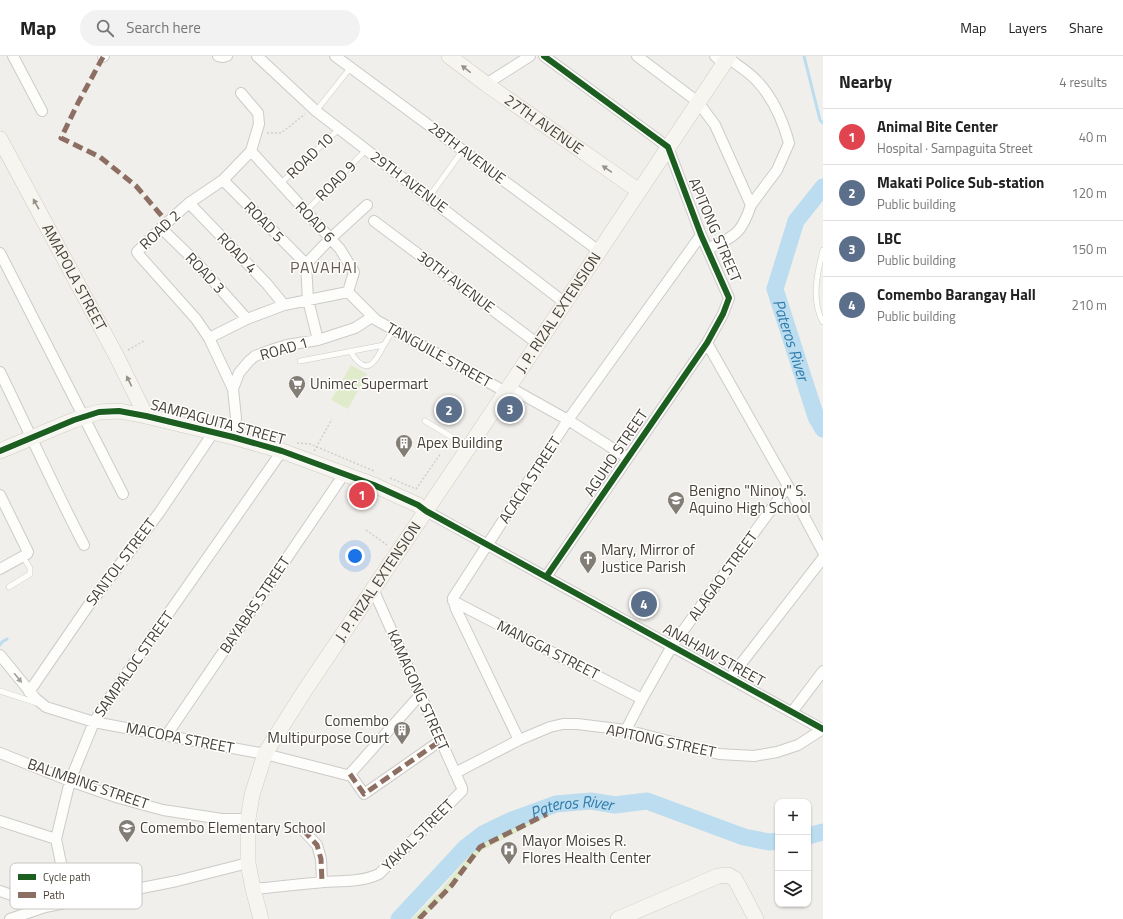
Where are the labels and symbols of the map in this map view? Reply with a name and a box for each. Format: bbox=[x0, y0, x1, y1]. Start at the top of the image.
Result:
one-way arrow bbox=[461, 65, 472, 73]
street label: 27TH AVENUE bbox=[500, 88, 588, 160]
street label: 28TH AVENUE bbox=[424, 116, 511, 189]
street label: ROAD 10 bbox=[281, 127, 338, 184]
street label: 29TH AVENUE bbox=[366, 145, 453, 218]
street label: ROAD 9 bbox=[310, 155, 361, 206]
one-way arrow bbox=[601, 165, 612, 173]
street label: APITONG STREET bbox=[683, 174, 748, 286]
street label: ROAD 5 bbox=[239, 196, 290, 247]
street label: ROAD 6 bbox=[290, 196, 341, 248]
one-way arrow bbox=[32, 198, 39, 210]
street label: ROAD 2 bbox=[134, 204, 186, 255]
street label: AMAPOLA STREET bbox=[37, 219, 113, 335]
street label: ROAD 4 bbox=[212, 227, 263, 278]
street label: 30TH AVENUE bbox=[413, 245, 500, 318]
street label: ROAD 3 bbox=[180, 247, 231, 299]
street label: J. P. RIZAL EXTENSION bbox=[510, 247, 606, 377]
district label: PAVAHAI bbox=[290, 255, 358, 279]
water label: Pateros River bbox=[767, 296, 816, 386]
street label: TANGUILE STREET bbox=[382, 316, 496, 393]
street label: ROAD 1 bbox=[257, 331, 311, 366]
place label: Unimec Supermart bbox=[310, 372, 429, 395]
supermarket icon: Unimec Supermart bbox=[287, 374, 307, 399]
one-way arrow bbox=[126, 375, 132, 387]
street label: SAMPAGUITA STREET bbox=[148, 392, 288, 451]
pin: 3 bbox=[497, 394, 523, 424]
pin: 2 bbox=[436, 395, 462, 425]
street label: AGUHO STREET bbox=[578, 404, 653, 501]
place label: Apex Building bbox=[417, 431, 503, 454]
street label: ACACIA STREET bbox=[493, 432, 566, 528]
building icon: Apex Building bbox=[394, 433, 414, 458]
place label: Benigno "Ninoy" S. Aquino High School bbox=[689, 479, 811, 519]
pin: 1 bbox=[349, 480, 375, 510]
school or university icon: Benigno "Ninoy" S. Aquino High School bbox=[666, 490, 686, 515]
street label: SANTOL STREET bbox=[80, 513, 161, 610]
street label: J. P. RIZAL EXTENSION bbox=[329, 517, 427, 646]
street label: ALAGAO STREET bbox=[682, 526, 763, 625]
place label: Mary, Mirror of Justice Parish bbox=[601, 538, 695, 578]
your location bbox=[345, 546, 365, 566]
church icon: Mary, Mirror of Justice Parish bbox=[578, 549, 598, 574]
street label: BAYABAS STREET bbox=[214, 551, 296, 658]
pin: 4 bbox=[631, 589, 657, 619]
street label: SAMPALOC STREET bbox=[88, 606, 179, 721]
street label: MANGGA STREET bbox=[493, 614, 603, 685]
street label: ANAHAW STREET bbox=[659, 617, 769, 692]
street label: KAMAGONG STREET bbox=[381, 626, 456, 754]
one-way arrow bbox=[13, 672, 22, 683]
place label: Comembo Multipurpose Court bbox=[267, 709, 390, 749]
street label: MACOPA STREET bbox=[124, 716, 236, 759]
street label: APITONG STREET bbox=[604, 718, 718, 763]
building icon: Comembo Multipurpose Court bbox=[392, 720, 412, 745]
street label: BALIMBING STREET bbox=[24, 752, 152, 815]
water label: Pateros River bbox=[527, 789, 617, 824]
street label: YAKAL STREET bbox=[376, 793, 459, 876]
place label: Comembo Elementary School bbox=[140, 816, 326, 839]
school or university icon: Comembo Elementary School bbox=[117, 818, 137, 843]
place label: Mayor Moises R. Flores Health Center bbox=[522, 829, 651, 869]
hospital icon: Mayor Moises R. Flores Health Center bbox=[499, 840, 519, 865]
legend bbox=[10, 863, 142, 909]
text: Cycle path bbox=[43, 869, 91, 885]
text: Path bbox=[43, 887, 65, 903]

